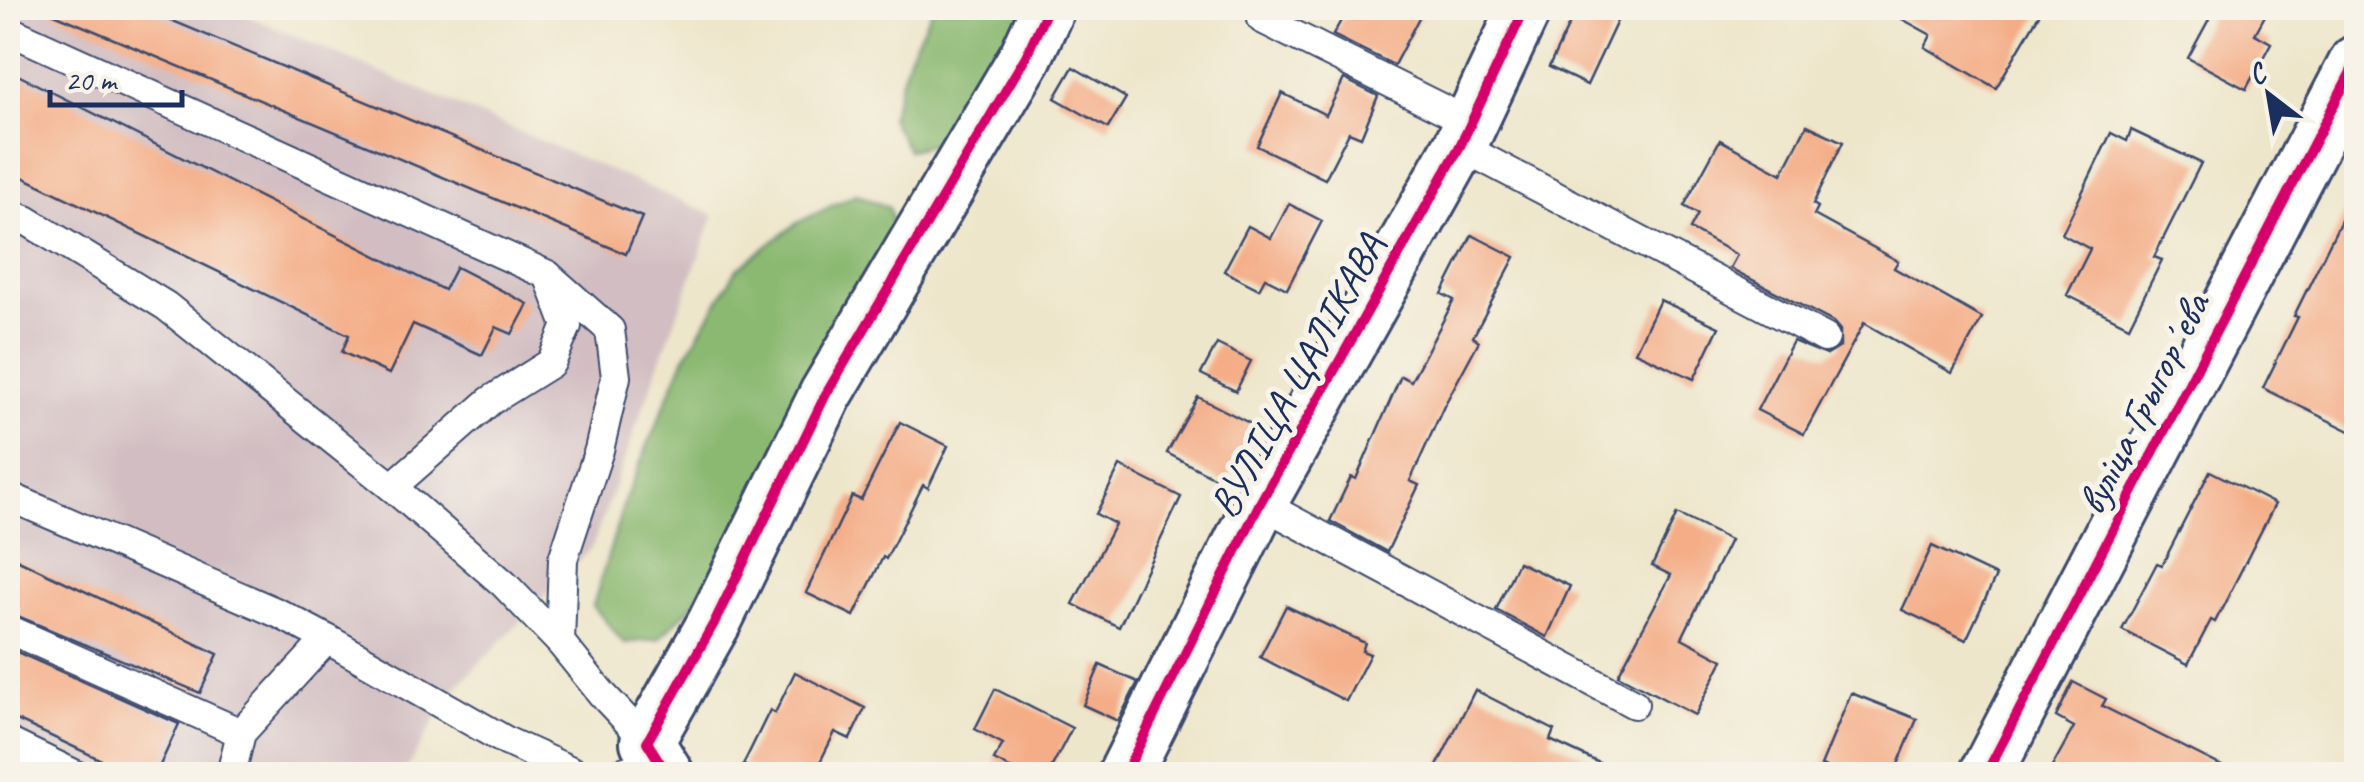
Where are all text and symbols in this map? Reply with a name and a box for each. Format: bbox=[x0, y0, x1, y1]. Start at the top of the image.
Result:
scale bar bbox=[50, 45, 182, 107]
north arrow bbox=[2219, 45, 2319, 145]
text: С bbox=[2241, 54, 2274, 93]
text: 20 m bbox=[65, 61, 118, 99]
street label: ВУЛІЦА ЦАЛІКАВА bbox=[1198, 224, 1398, 527]
street label: вуліца Грыгорʼева bbox=[2065, 281, 2223, 523]

